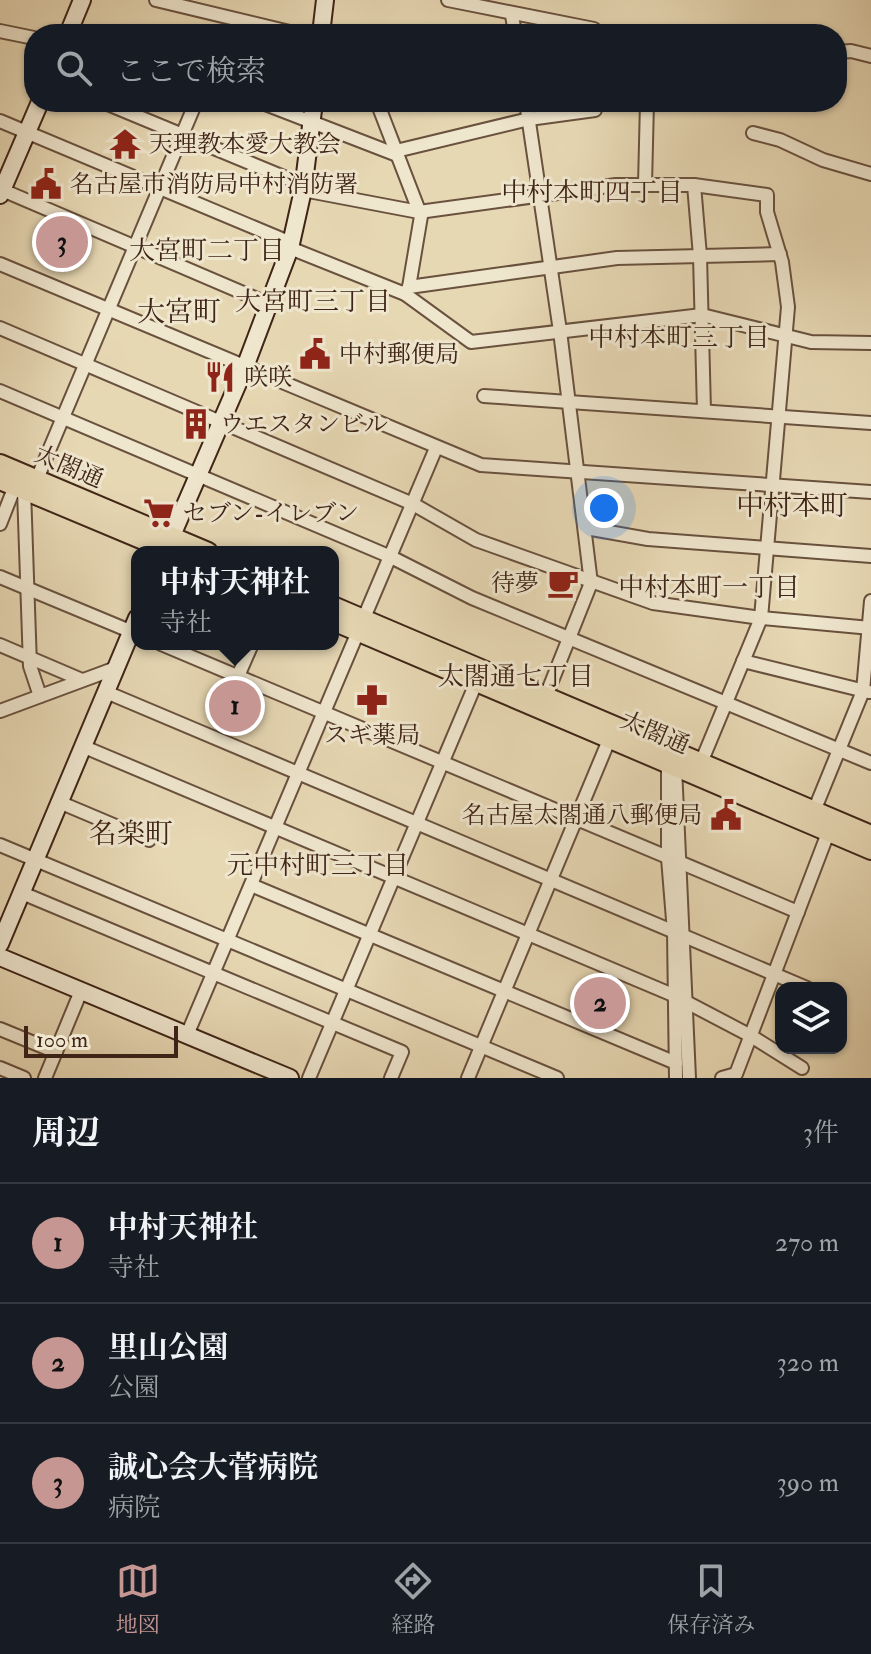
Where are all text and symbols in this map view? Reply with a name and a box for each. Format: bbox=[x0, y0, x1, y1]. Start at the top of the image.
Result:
search box bbox=[24, 24, 847, 112]
icon: search bbox=[52, 46, 96, 90]
text: ここで検索 bbox=[116, 53, 266, 90]
temple icon: 天理教本愛大教会 bbox=[108, 127, 142, 161]
place label: 天理教本愛大教会 bbox=[149, 129, 341, 160]
public building icon: 名古屋市消防局中村消防署 bbox=[29, 167, 63, 201]
place label: 名古屋市消防局中村消防署 bbox=[70, 169, 358, 200]
district label: 中村本町四丁目 bbox=[501, 177, 683, 209]
pin: 3 bbox=[36, 212, 88, 272]
district label: 大宮町二丁目 bbox=[129, 235, 285, 267]
district label: 大宮町三丁目 bbox=[235, 286, 391, 318]
district label: 大宮町 bbox=[137, 295, 221, 330]
district label: 中村本町三丁目 bbox=[588, 322, 770, 354]
public building icon: 中村郵便局 bbox=[298, 337, 332, 371]
place label: 中村郵便局 bbox=[339, 339, 459, 370]
restaurant icon: 咲咲 bbox=[203, 360, 237, 394]
place label: 咲咲 bbox=[244, 362, 292, 393]
building icon: ウエスタンビル bbox=[179, 407, 213, 441]
place label: ウエスタンビル bbox=[220, 409, 388, 440]
street label: 太閤通 bbox=[30, 439, 108, 495]
your location bbox=[584, 488, 624, 528]
district label: 中村本町 bbox=[736, 489, 848, 524]
supermarket icon: セブン-イレブン bbox=[142, 496, 176, 530]
place label: セブン-イレブン bbox=[183, 498, 359, 529]
popup bbox=[131, 546, 339, 650]
text: 中村天神社 bbox=[160, 564, 310, 601]
cafe icon: 待夢 bbox=[546, 566, 580, 600]
place label: 待夢 bbox=[491, 568, 539, 599]
district label: 中村本町一丁目 bbox=[618, 572, 800, 604]
text: 寺社 bbox=[160, 607, 212, 639]
district label: 太閤通七丁目 bbox=[438, 661, 594, 693]
pin: 1 bbox=[209, 676, 261, 736]
pharmacy icon: スギ薬局 bbox=[355, 683, 389, 717]
street label: 太閤通 bbox=[616, 705, 694, 761]
place label: スギ薬局 bbox=[324, 720, 420, 751]
public building icon: 名古屋太閤通八郵便局 bbox=[709, 798, 743, 832]
place label: 名古屋太閤通八郵便局 bbox=[462, 800, 702, 831]
district label: 名楽町 bbox=[89, 817, 173, 852]
district label: 元中村町三丁目 bbox=[227, 850, 409, 882]
pin: 2 bbox=[574, 973, 626, 1033]
map controls bbox=[775, 982, 847, 1054]
button: layers bbox=[775, 982, 847, 1054]
scale bar bbox=[24, 1022, 178, 1058]
text: 100 m bbox=[36, 1026, 88, 1054]
text: 周辺 bbox=[32, 1112, 100, 1155]
text: 3件 bbox=[803, 1117, 839, 1149]
text: 中村天神社 bbox=[108, 1209, 258, 1246]
text: 1 bbox=[53, 1227, 63, 1259]
text: 270 m bbox=[775, 1227, 839, 1259]
text: 寺社 bbox=[108, 1252, 160, 1284]
text: 里山公園 bbox=[108, 1329, 228, 1366]
text: 2 bbox=[51, 1347, 65, 1379]
text: 320 m bbox=[777, 1347, 839, 1379]
text: 公園 bbox=[108, 1372, 160, 1404]
text: 誠心会大菅病院 bbox=[108, 1449, 318, 1486]
text: 3 bbox=[53, 1467, 63, 1499]
text: 390 m bbox=[777, 1467, 839, 1499]
text: 病院 bbox=[108, 1492, 160, 1524]
tab: 地図 bbox=[116, 1559, 160, 1639]
tab: 経路 bbox=[391, 1559, 435, 1639]
tab: 保存済み bbox=[667, 1559, 755, 1639]

